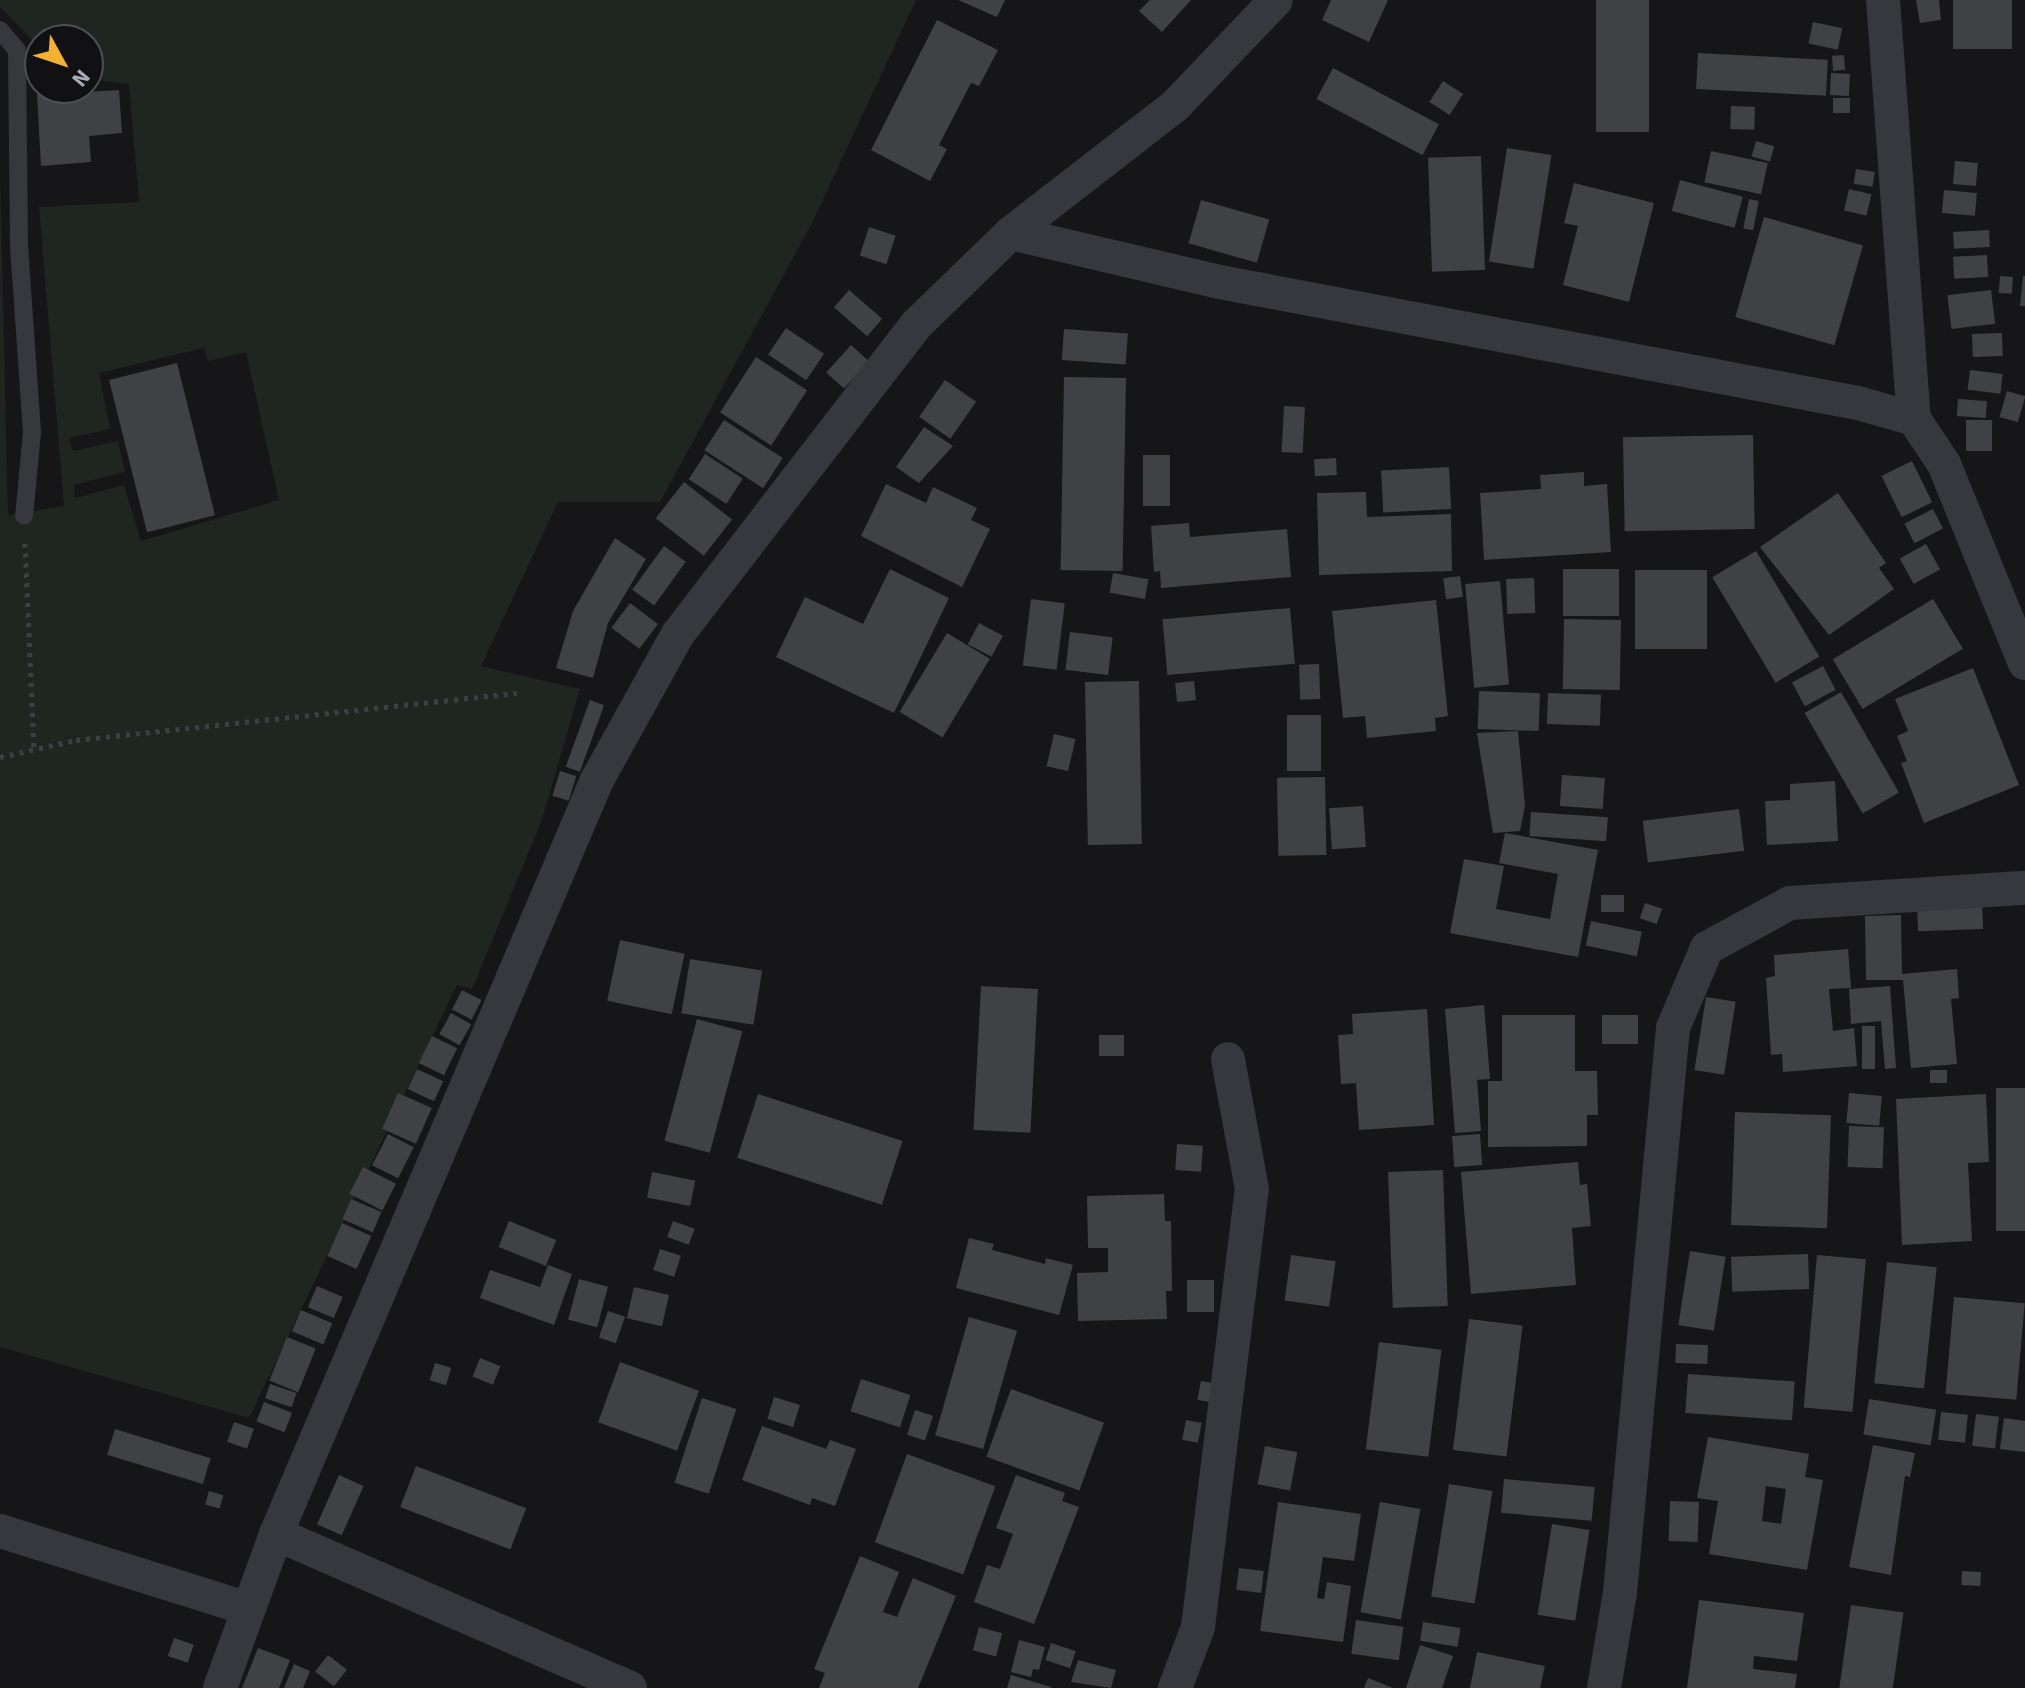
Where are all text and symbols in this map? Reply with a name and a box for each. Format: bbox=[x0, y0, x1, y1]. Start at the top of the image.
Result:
north arrow bbox=[24, 24, 104, 104]
text: N bbox=[64, 62, 98, 94]

